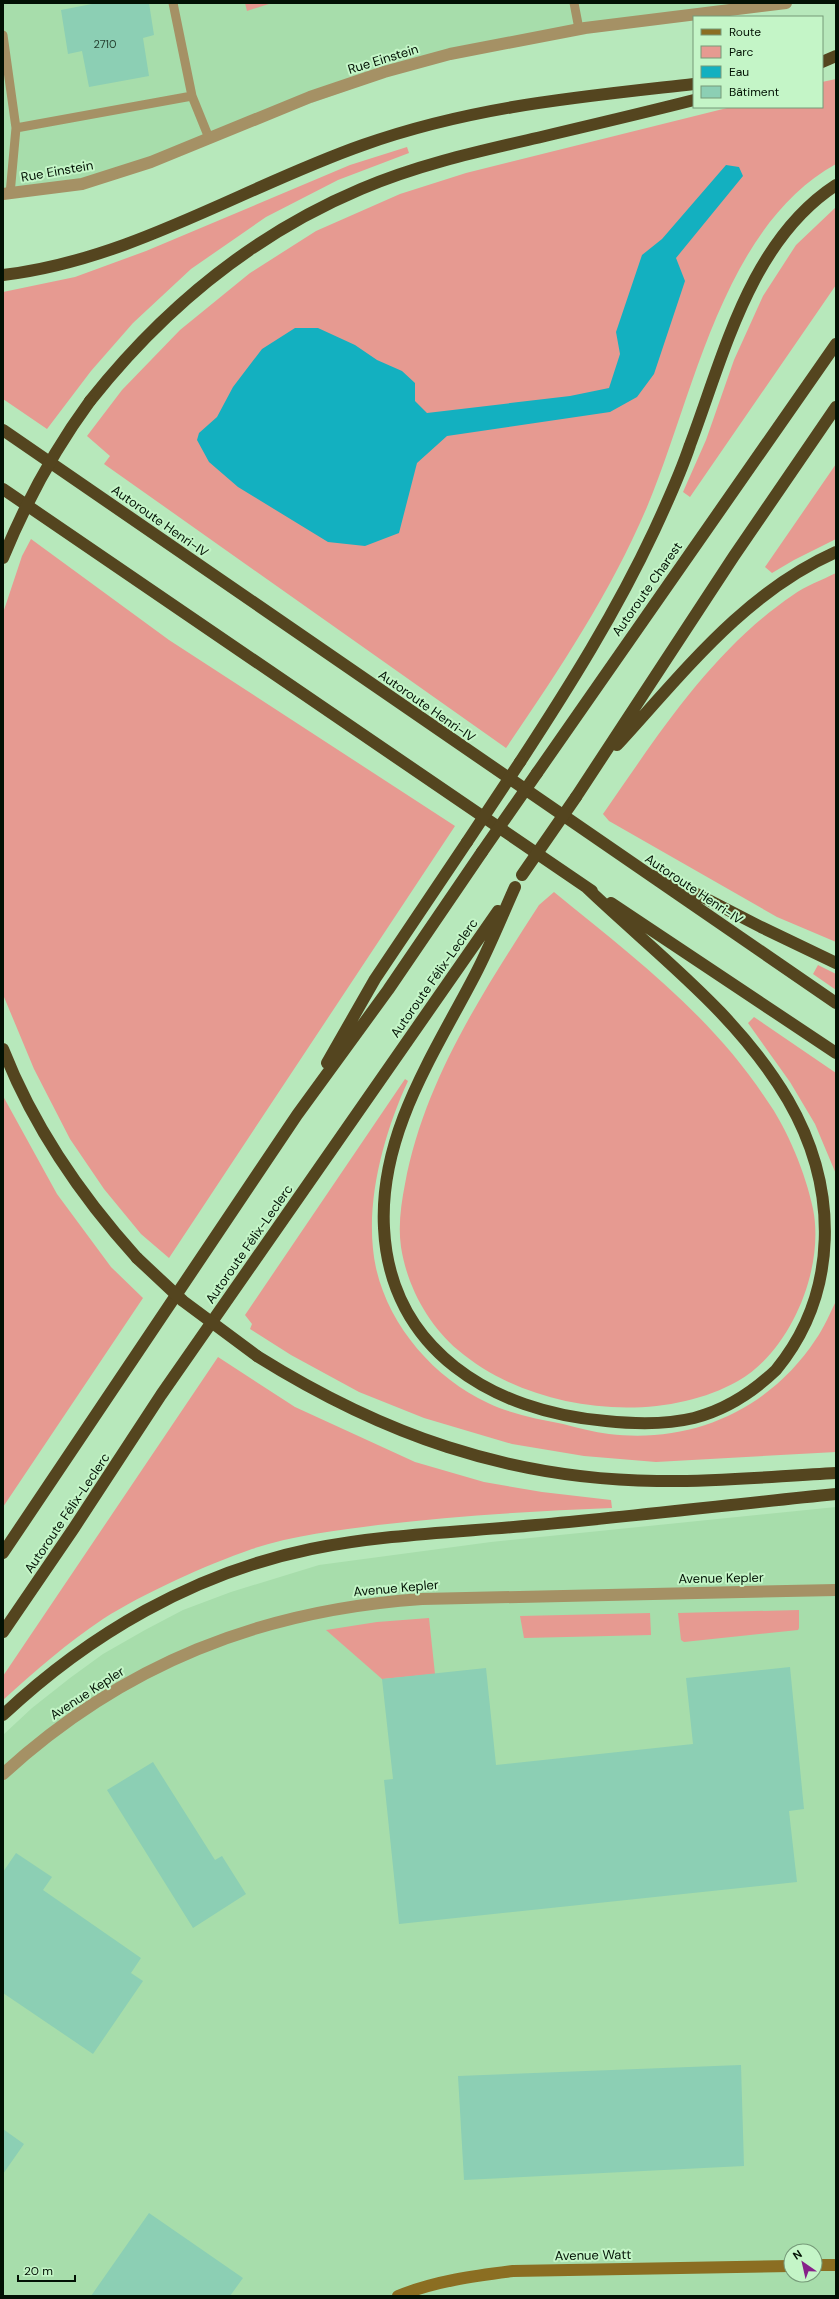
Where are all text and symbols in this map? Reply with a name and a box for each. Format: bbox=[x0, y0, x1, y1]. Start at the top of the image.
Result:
legend bbox=[693, 16, 823, 108]
text: Route bbox=[729, 24, 761, 40]
house number: 2710 bbox=[93, 37, 117, 51]
street label: Rue Einstein bbox=[346, 40, 420, 78]
text: Parc bbox=[729, 44, 753, 60]
text: Eau bbox=[729, 64, 749, 80]
text: Bâtiment bbox=[729, 84, 780, 100]
street label: Rue Einstein bbox=[20, 156, 94, 186]
street label: Autoroute Henri-IV bbox=[108, 481, 212, 561]
street label: Autoroute Charest bbox=[608, 539, 686, 639]
street label: Autoroute Henri-IV bbox=[375, 666, 479, 746]
street label: Autoroute Henri-IV bbox=[642, 850, 746, 928]
street label: Autoroute Félix-Leclerc bbox=[387, 915, 481, 1041]
street label: Autoroute Félix-Leclerc bbox=[202, 1181, 296, 1307]
street label: Autoroute Félix-Leclerc bbox=[20, 1450, 114, 1576]
street label: Avenue Kepler bbox=[678, 1569, 764, 1587]
street label: Avenue Kepler bbox=[353, 1576, 439, 1600]
street label: Avenue Kepler bbox=[47, 1663, 128, 1723]
north arrow bbox=[783, 2243, 823, 2283]
street label: Avenue Watt bbox=[555, 2246, 631, 2264]
text: N bbox=[790, 2247, 805, 2263]
scale bar bbox=[18, 2257, 75, 2283]
text: 20 m bbox=[24, 2263, 53, 2279]

